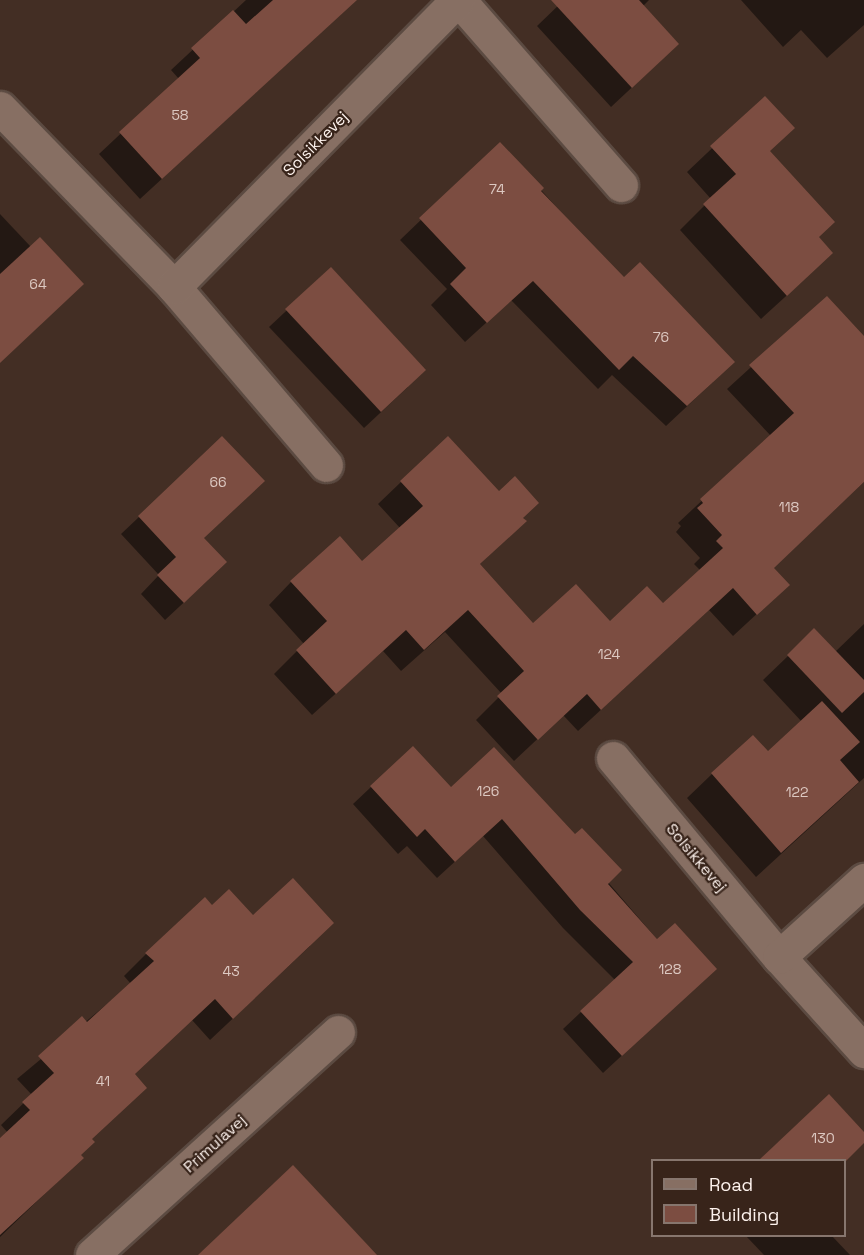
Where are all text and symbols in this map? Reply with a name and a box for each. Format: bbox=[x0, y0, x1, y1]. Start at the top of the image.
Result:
house number: 58 bbox=[171, 107, 189, 123]
street label: Solsikkevej bbox=[280, 108, 352, 180]
house number: 74 bbox=[489, 181, 505, 197]
house number: 64 bbox=[29, 276, 47, 292]
house number: 76 bbox=[653, 329, 669, 345]
house number: 66 bbox=[209, 474, 227, 490]
house number: 118 bbox=[779, 499, 799, 515]
house number: 124 bbox=[598, 646, 620, 662]
house number: 126 bbox=[477, 783, 499, 799]
house number: 122 bbox=[786, 784, 808, 800]
street label: Solsikkevej bbox=[662, 820, 730, 896]
house number: 128 bbox=[658, 961, 682, 977]
house number: 43 bbox=[222, 963, 240, 979]
house number: 41 bbox=[96, 1073, 110, 1089]
street label: Primulavej bbox=[180, 1111, 250, 1177]
house number: 130 bbox=[811, 1130, 835, 1146]
legend bbox=[651, 1159, 846, 1237]
text: Road bbox=[709, 1173, 753, 1196]
text: Building bbox=[709, 1203, 779, 1226]

